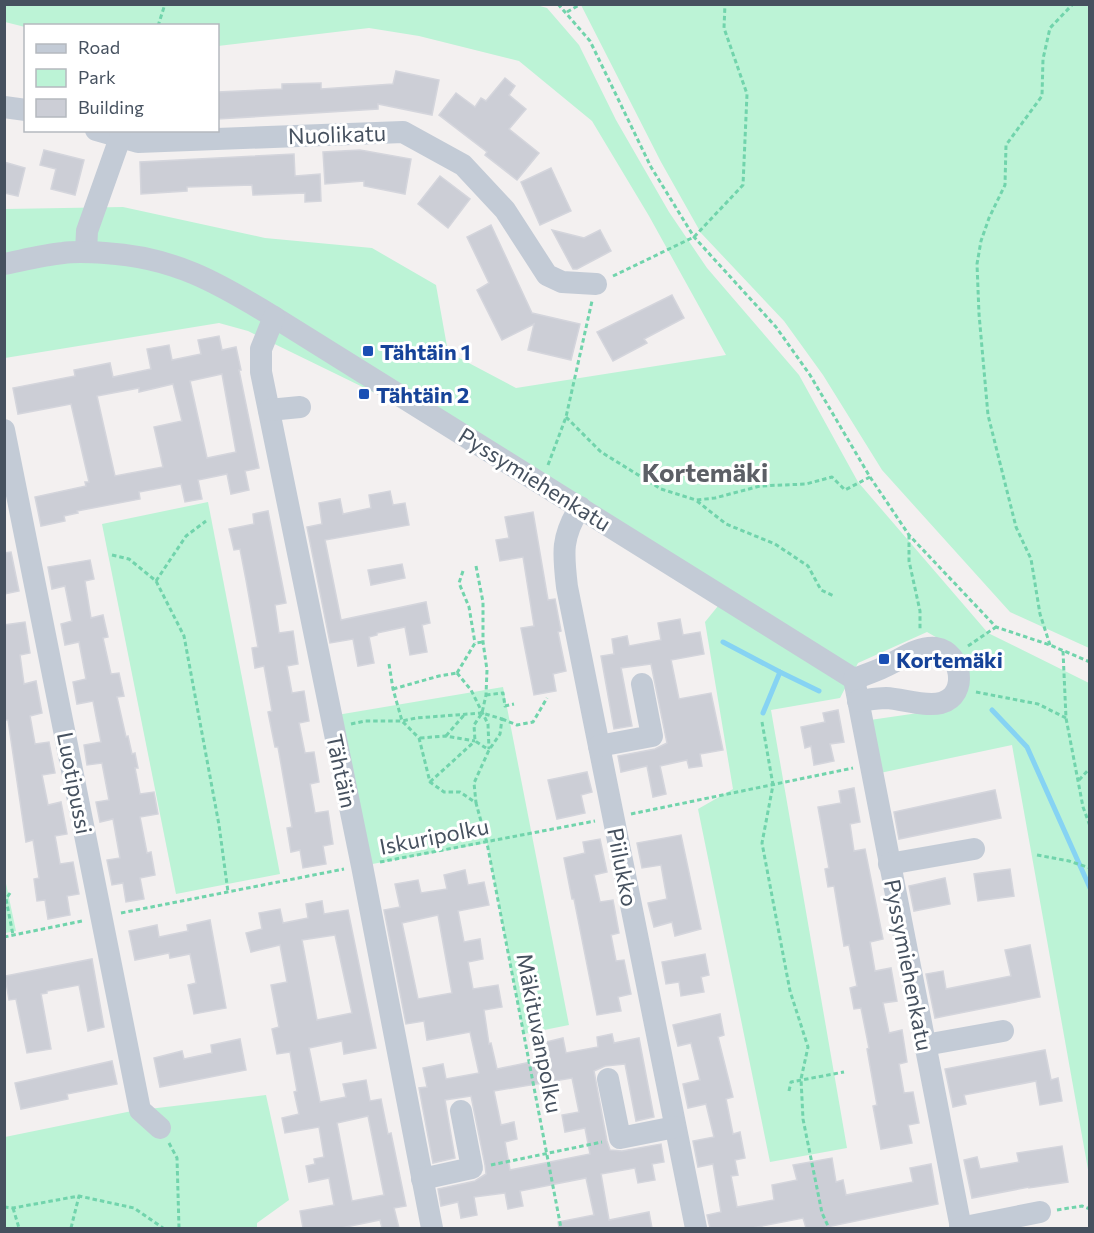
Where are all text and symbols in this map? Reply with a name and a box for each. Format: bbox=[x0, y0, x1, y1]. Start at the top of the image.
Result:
legend bbox=[24, 24, 219, 132]
text: Road bbox=[78, 36, 120, 58]
text: Park bbox=[78, 66, 116, 88]
text: Building bbox=[78, 96, 144, 118]
street label: Nuolikatu bbox=[288, 119, 386, 149]
place label: Tähtäin 1 bbox=[380, 338, 471, 365]
marker: Tähtäin 1 bbox=[361, 344, 375, 358]
place label: Tähtäin 2 bbox=[376, 381, 469, 408]
marker: Tähtäin 2 bbox=[357, 387, 371, 401]
street label: Pyssymiehenkatu bbox=[454, 421, 616, 537]
district label: Kortemäki bbox=[642, 456, 768, 487]
place label: Kortemäki bbox=[896, 646, 1003, 673]
marker: Kortemäki bbox=[877, 652, 891, 666]
street label: Luotipussi bbox=[52, 730, 98, 836]
street label: Tähtäin bbox=[321, 732, 363, 810]
street label: Iskuripolku bbox=[377, 812, 491, 860]
street label: Piilukko bbox=[602, 825, 644, 909]
street label: Pyssymiehenkatu bbox=[879, 877, 939, 1053]
street label: Mäkituvanpolku bbox=[511, 951, 569, 1115]

